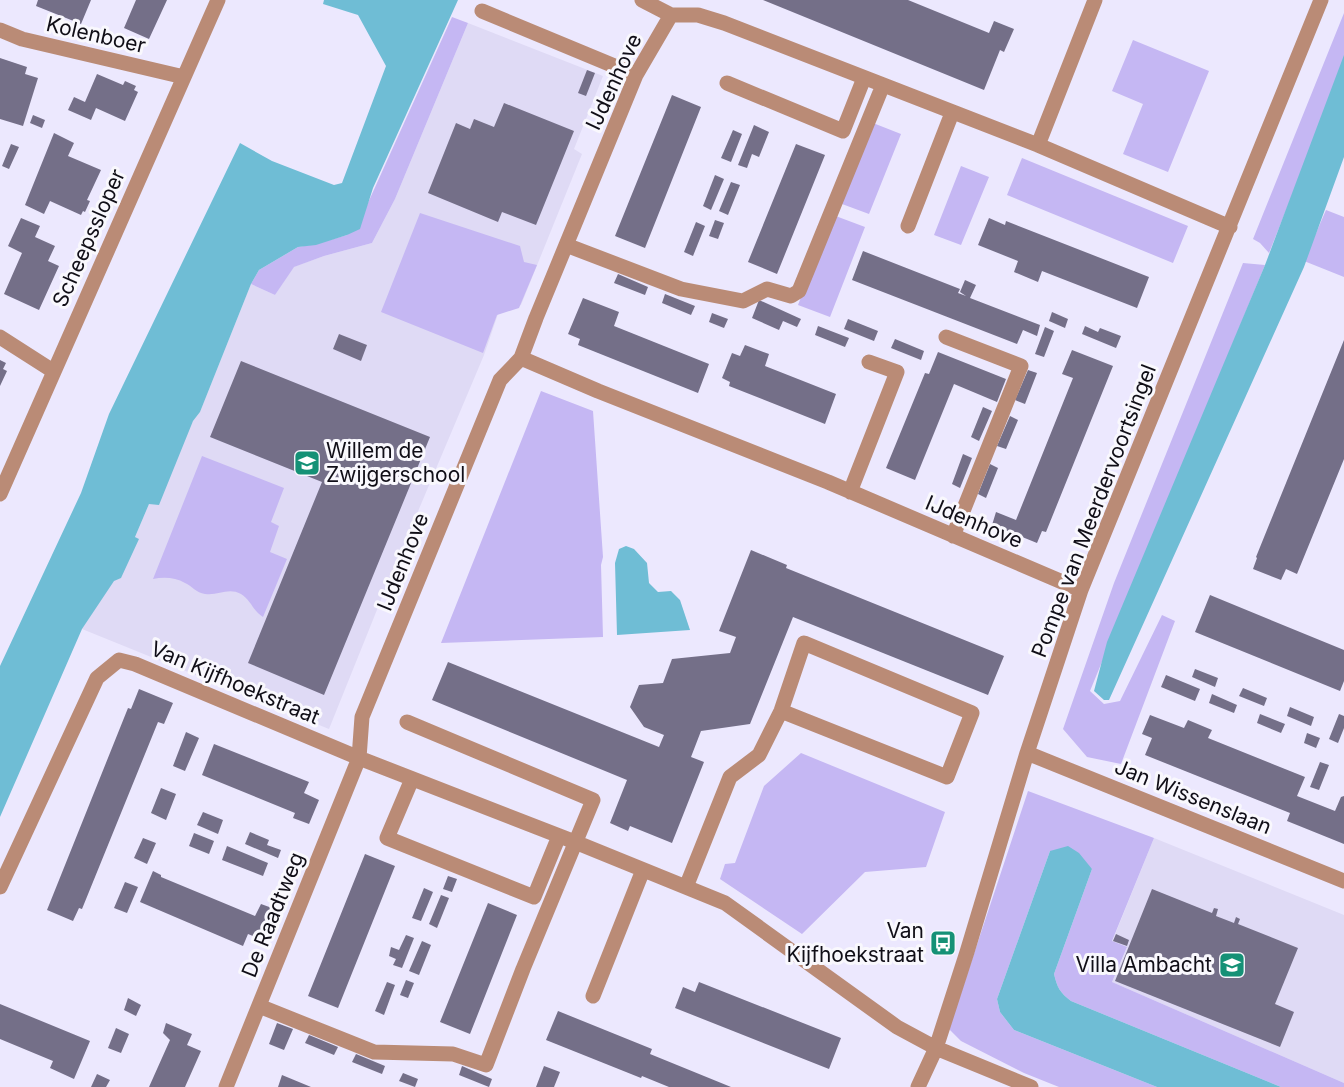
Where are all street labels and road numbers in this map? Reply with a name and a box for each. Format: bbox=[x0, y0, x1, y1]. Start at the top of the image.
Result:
street label: Kolenboer bbox=[44, 11, 148, 58]
street label: IJdenhove bbox=[580, 30, 647, 134]
street label: Scheepssloper bbox=[47, 165, 130, 311]
street label: Pompe van Meerdervoortsingel bbox=[1026, 361, 1161, 661]
street label: IJdenhove bbox=[922, 490, 1027, 553]
street label: IJdenhove bbox=[372, 509, 433, 614]
street label: Van Kijfhoekstraat bbox=[147, 636, 323, 729]
street label: Jan Wissenslaan bbox=[1111, 754, 1275, 839]
street label: De Raadtweg bbox=[236, 849, 309, 981]

